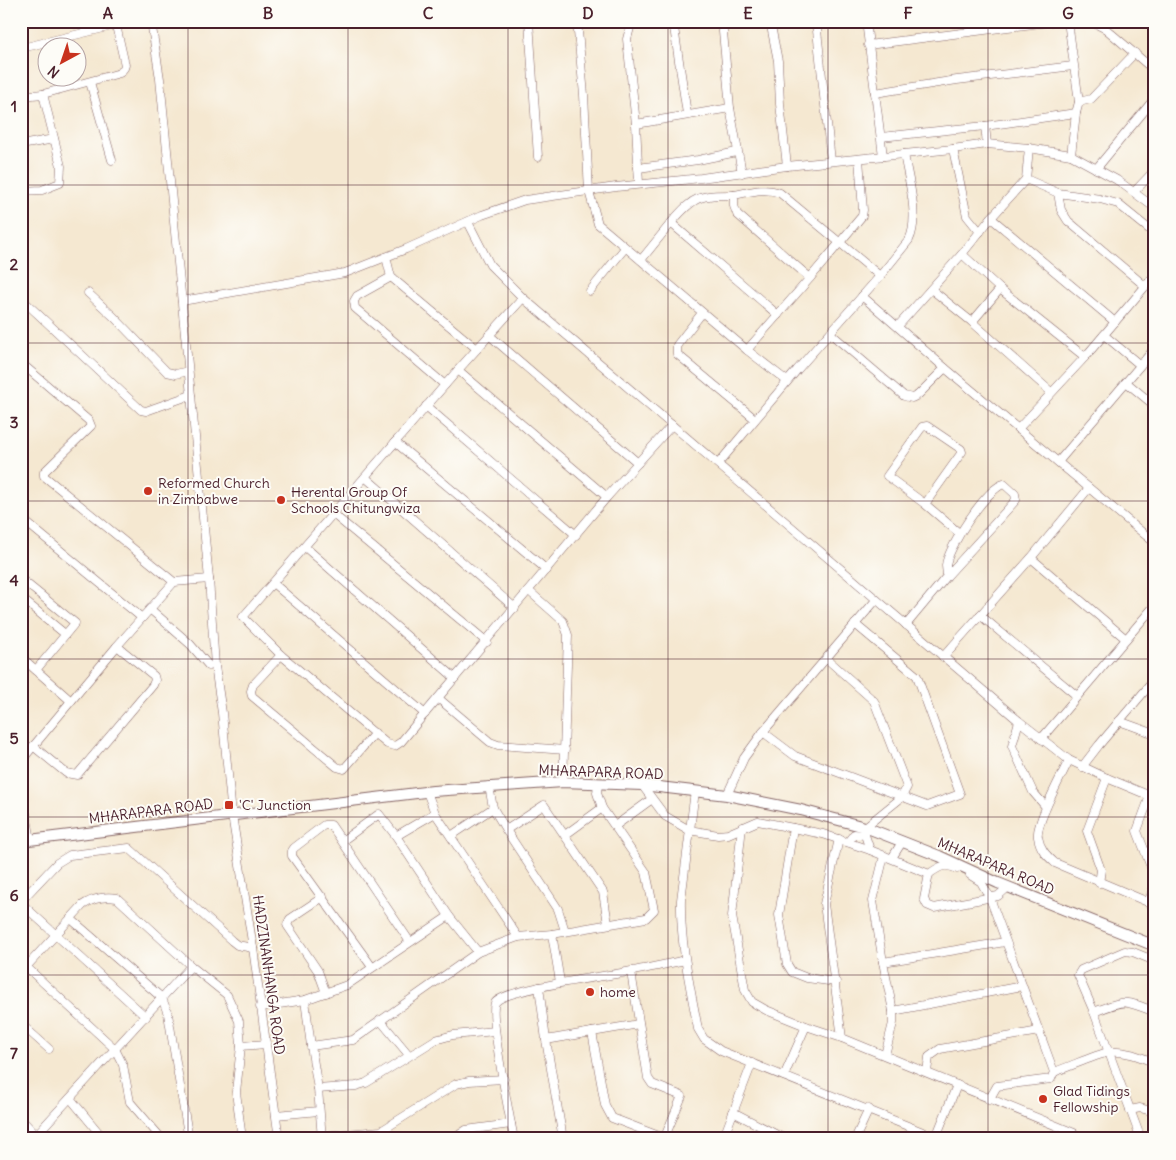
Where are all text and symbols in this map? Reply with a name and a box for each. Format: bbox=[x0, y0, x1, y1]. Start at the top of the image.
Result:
text: A bbox=[103, 3, 113, 23]
text: B bbox=[263, 3, 274, 23]
text: C bbox=[423, 3, 434, 23]
text: D bbox=[582, 3, 594, 23]
text: E bbox=[743, 3, 753, 23]
text: F bbox=[903, 3, 913, 23]
text: G bbox=[1062, 3, 1074, 23]
north arrow bbox=[38, 38, 88, 88]
text: N bbox=[44, 62, 63, 82]
text: 1 bbox=[11, 96, 17, 116]
text: 2 bbox=[10, 254, 19, 274]
text: 3 bbox=[9, 412, 19, 432]
place label: Reformed Church in Zimbabwe bbox=[158, 474, 270, 508]
place label: Herental Group Of Schools Chitungwiza bbox=[291, 483, 421, 517]
marker: Reformed Church in Zimbabwe bbox=[142, 485, 154, 497]
marker: Herental Group Of Schools Chitungwiza bbox=[275, 494, 287, 506]
text: 4 bbox=[9, 570, 19, 590]
text: 5 bbox=[9, 728, 19, 748]
street label: MHARAPARA ROAD bbox=[538, 761, 664, 783]
street label: MHARAPARA ROAD bbox=[88, 794, 214, 828]
place label: 'C' Junction bbox=[239, 796, 311, 814]
marker: 'C' Junction bbox=[223, 799, 235, 811]
street label: MHARAPARA ROAD bbox=[935, 833, 1057, 899]
text: 6 bbox=[9, 885, 19, 905]
street label: HADZINANHANGA ROAD bbox=[249, 894, 289, 1056]
place label: home bbox=[600, 983, 636, 1001]
marker: home bbox=[584, 986, 596, 998]
text: 7 bbox=[10, 1043, 18, 1063]
place label: Glad Tidings Fellowship bbox=[1053, 1082, 1130, 1116]
marker: Glad Tidings Fellowship bbox=[1037, 1093, 1049, 1105]

